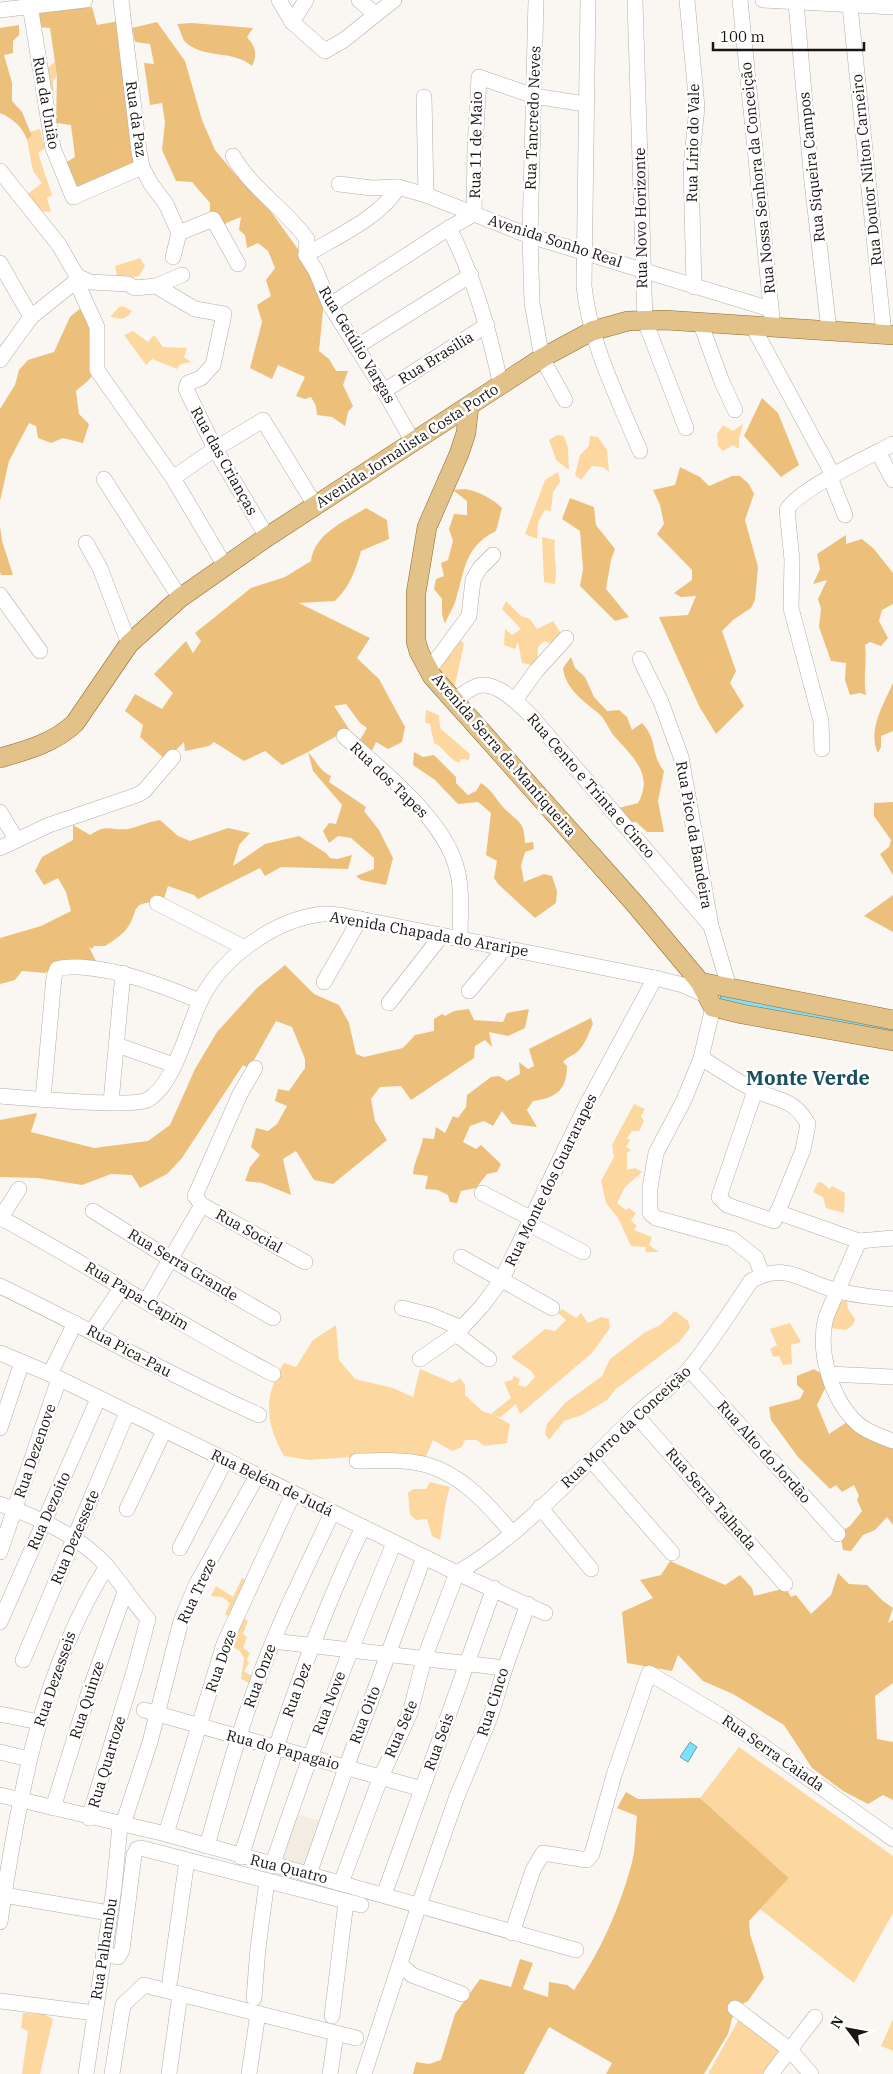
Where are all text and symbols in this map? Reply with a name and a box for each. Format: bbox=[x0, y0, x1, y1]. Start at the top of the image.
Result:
scale bar bbox=[713, 20, 864, 52]
text: 100 m bbox=[720, 27, 765, 46]
street label: Rua Tancredo Neves bbox=[520, 45, 545, 190]
street label: Rua da União bbox=[29, 55, 64, 151]
street label: Rua Nossa Senhora da Conceição bbox=[736, 61, 779, 295]
street label: Rua Doutor Nilton Carneiro bbox=[847, 73, 886, 267]
street label: Rua da Paz bbox=[122, 80, 151, 158]
street label: Rua Lírio do Vale bbox=[682, 83, 703, 202]
street label: Rua 11 de Maio bbox=[465, 91, 486, 199]
street label: Rua Siqueira Campos bbox=[794, 91, 829, 243]
street label: Rua Novo Horizonte bbox=[630, 147, 651, 289]
street label: Avenida Sonho Real bbox=[486, 210, 625, 271]
street label: Rua Getúlio Vargas bbox=[315, 283, 400, 407]
street label: Rua Brasilia bbox=[395, 327, 477, 388]
street label: Avenida Jornalista Costa Porto bbox=[312, 379, 502, 512]
street label: Rua das Crianças bbox=[187, 403, 262, 518]
street label: Avenida Serra da Mantiqueira bbox=[428, 669, 581, 840]
street label: Rua Cento e Trinta e Cinco bbox=[523, 709, 660, 862]
street label: Rua dos Tapes bbox=[346, 738, 432, 822]
street label: Rua Pico da Bandeira bbox=[672, 759, 717, 910]
street label: Avenida Chapada do Araripe bbox=[328, 907, 530, 960]
district label: Monte Verde bbox=[746, 1064, 870, 1091]
street label: Rua Monte dos Guararapes bbox=[500, 1090, 601, 1269]
street label: Rua Social bbox=[212, 1204, 286, 1257]
street label: Rua Serra Grande bbox=[125, 1224, 242, 1305]
street label: Rua Papa-Capim bbox=[82, 1257, 193, 1334]
street label: Rua Pica-Pau bbox=[84, 1320, 175, 1381]
street label: Rua Morro da Conceição bbox=[557, 1361, 695, 1492]
street label: Rua Alto do Jordão bbox=[713, 1396, 815, 1507]
street label: Rua Dezenove bbox=[9, 1401, 60, 1501]
street label: Rua Serra Talhada bbox=[662, 1444, 761, 1554]
street label: Rua Belém de Judá bbox=[208, 1445, 336, 1520]
street label: Rua Dezoito bbox=[23, 1469, 74, 1553]
street label: Rua Dezessete bbox=[46, 1487, 103, 1587]
street label: Rua Treze bbox=[173, 1555, 220, 1627]
street label: Rua Doze bbox=[201, 1627, 240, 1695]
street label: Rua Dezesseis bbox=[29, 1629, 80, 1729]
street label: Rua Onze bbox=[239, 1641, 280, 1710]
street label: Rua Quinze bbox=[65, 1658, 108, 1741]
street label: Rua Dez bbox=[278, 1660, 315, 1720]
street label: Rua Cinco bbox=[473, 1665, 513, 1739]
street label: Rua Nove bbox=[308, 1668, 349, 1737]
street label: Rua Oito bbox=[345, 1683, 384, 1746]
street label: Rua Sete bbox=[380, 1697, 421, 1761]
street label: Rua Seis bbox=[419, 1710, 458, 1773]
street label: Rua Serra Caiada bbox=[718, 1710, 828, 1795]
street label: Rua Quartoze bbox=[84, 1714, 130, 1810]
street label: Rua do Papagaio bbox=[224, 1725, 342, 1774]
street label: Rua Quatro bbox=[248, 1850, 330, 1887]
street label: Rua Palhambu bbox=[86, 1897, 121, 2001]
north arrow bbox=[823, 2004, 873, 2054]
text: N bbox=[826, 2013, 848, 2032]

